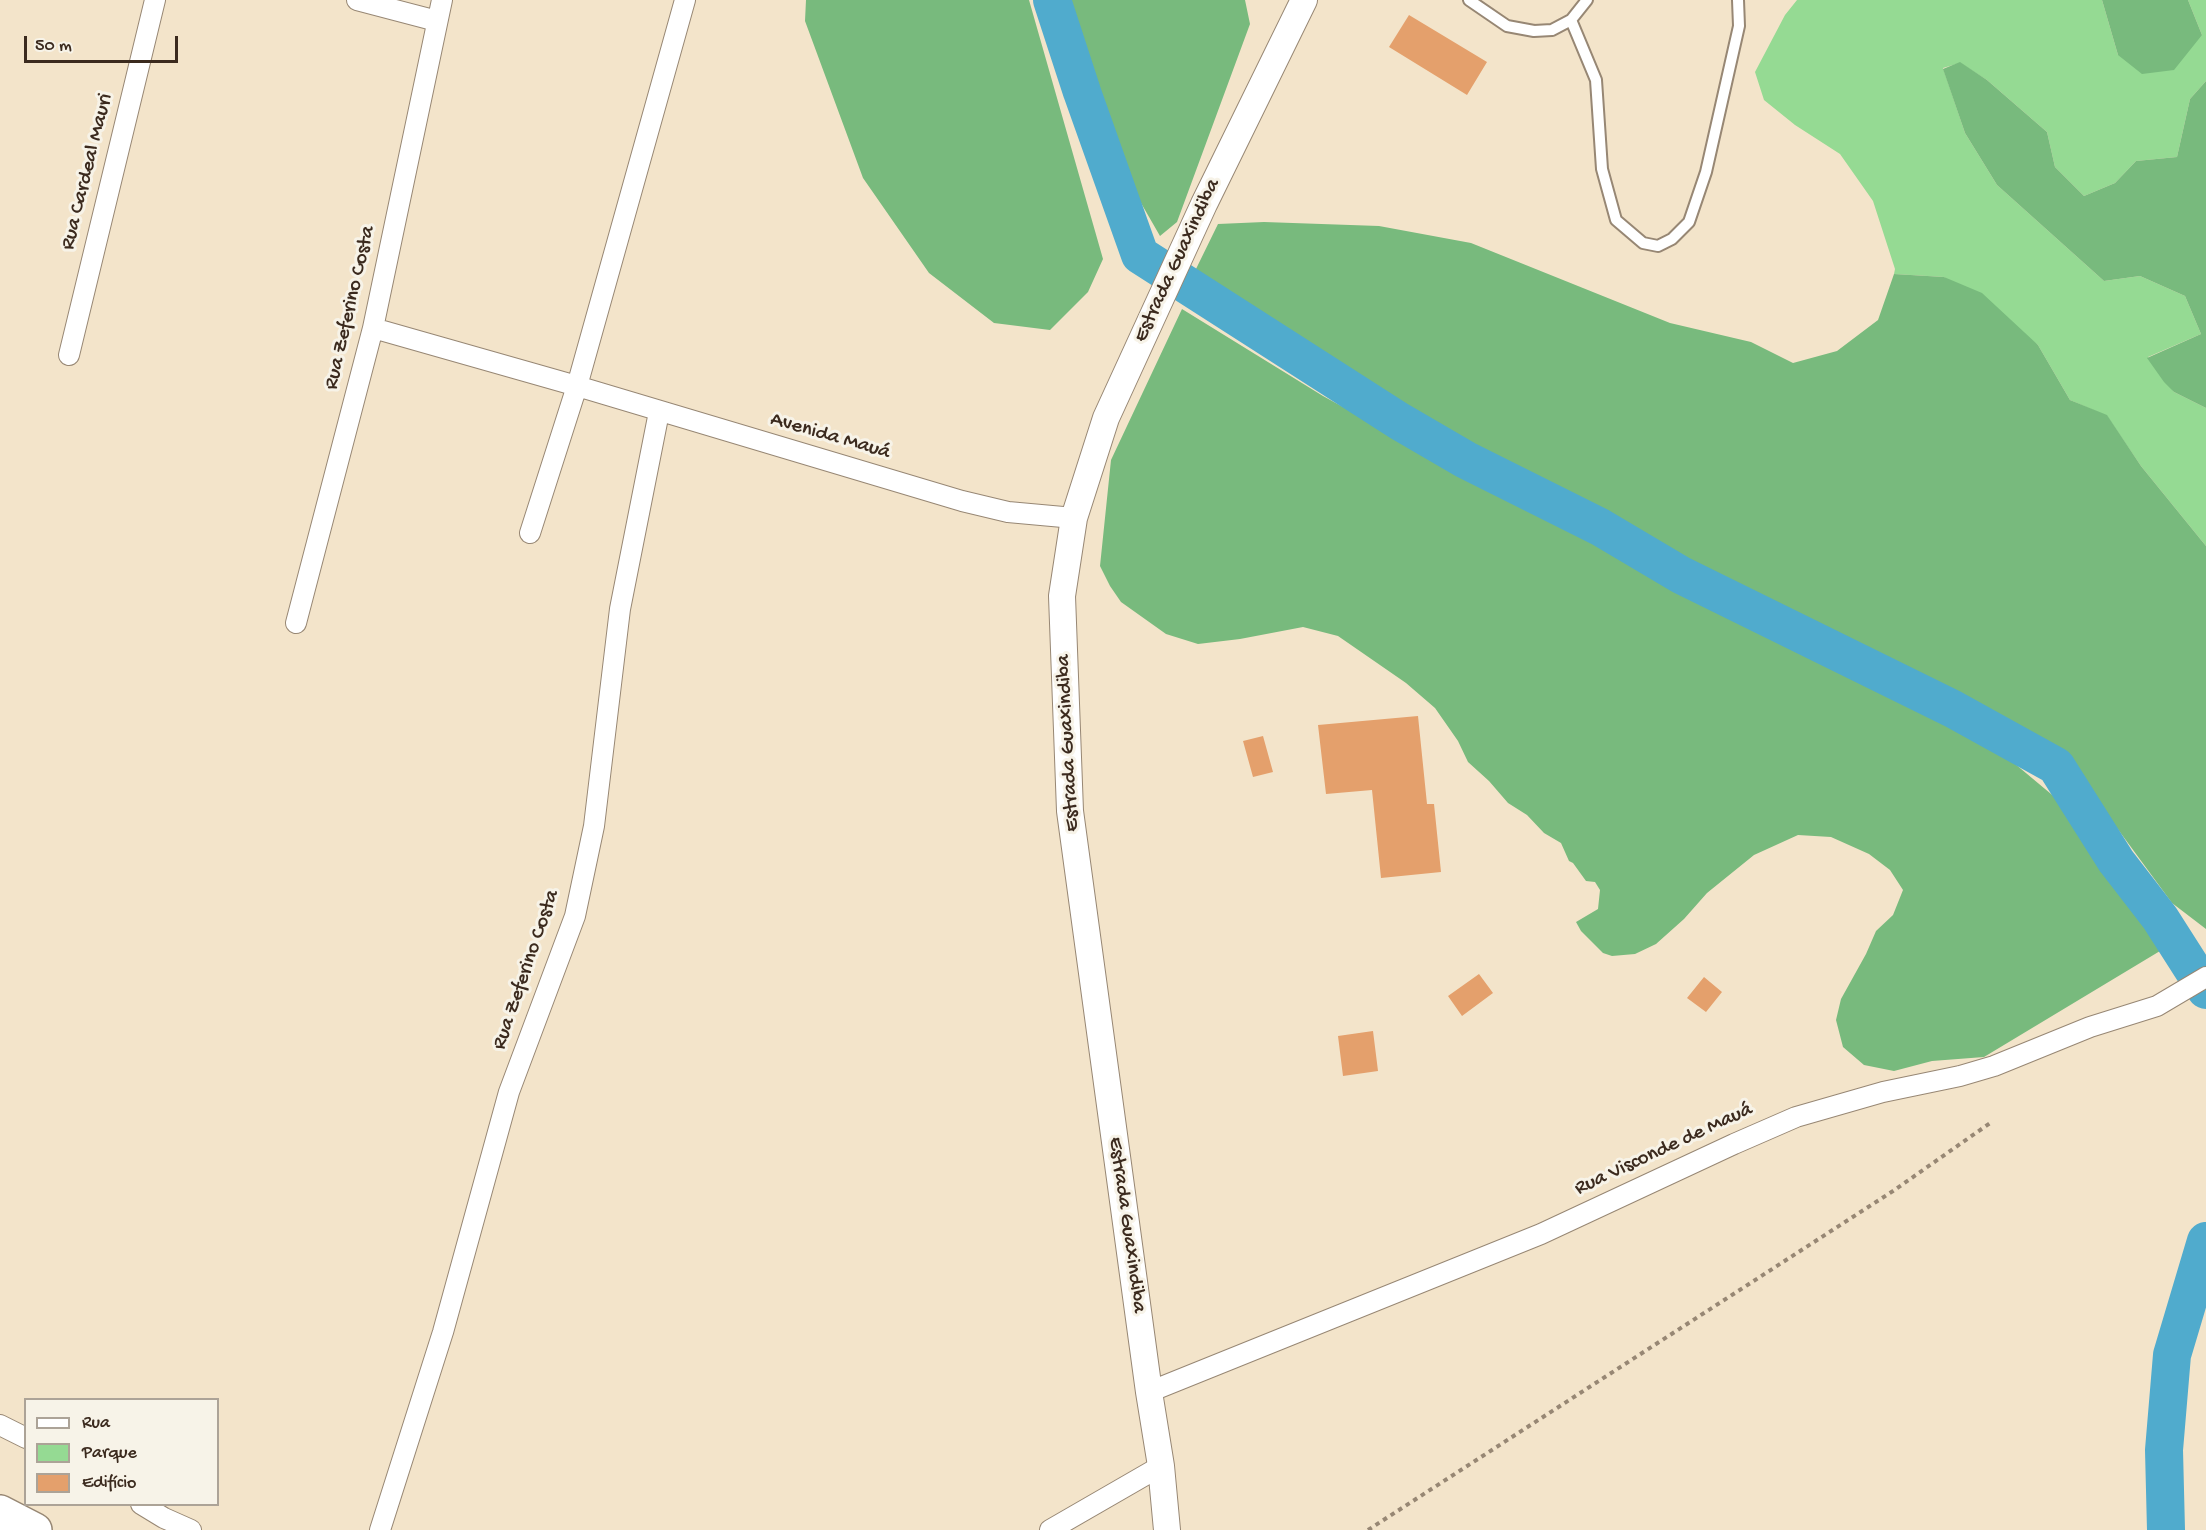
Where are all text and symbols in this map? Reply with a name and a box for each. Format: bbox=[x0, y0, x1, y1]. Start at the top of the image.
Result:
scale bar bbox=[27, 24, 182, 62]
text: 50 m bbox=[35, 36, 72, 57]
street label: Rua Cardeal Mauri bbox=[56, 91, 120, 253]
street label: Estrada Guaxindiba bbox=[1129, 175, 1227, 347]
street label: Rua Zeferino Costa bbox=[320, 224, 382, 392]
street label: Avenida Mauá bbox=[767, 408, 893, 466]
street label: Estrada Guaxindiba bbox=[1052, 654, 1086, 832]
street label: Rua Zeferino Costa bbox=[488, 887, 566, 1053]
street label: Rua Visconde de Mauá bbox=[1571, 1098, 1757, 1202]
street label: Estrada Guaxindiba bbox=[1101, 1135, 1151, 1315]
legend bbox=[24, 1398, 219, 1506]
text: Rua bbox=[82, 1413, 110, 1434]
text: Parque bbox=[82, 1443, 137, 1464]
text: Edifício bbox=[82, 1473, 136, 1494]

